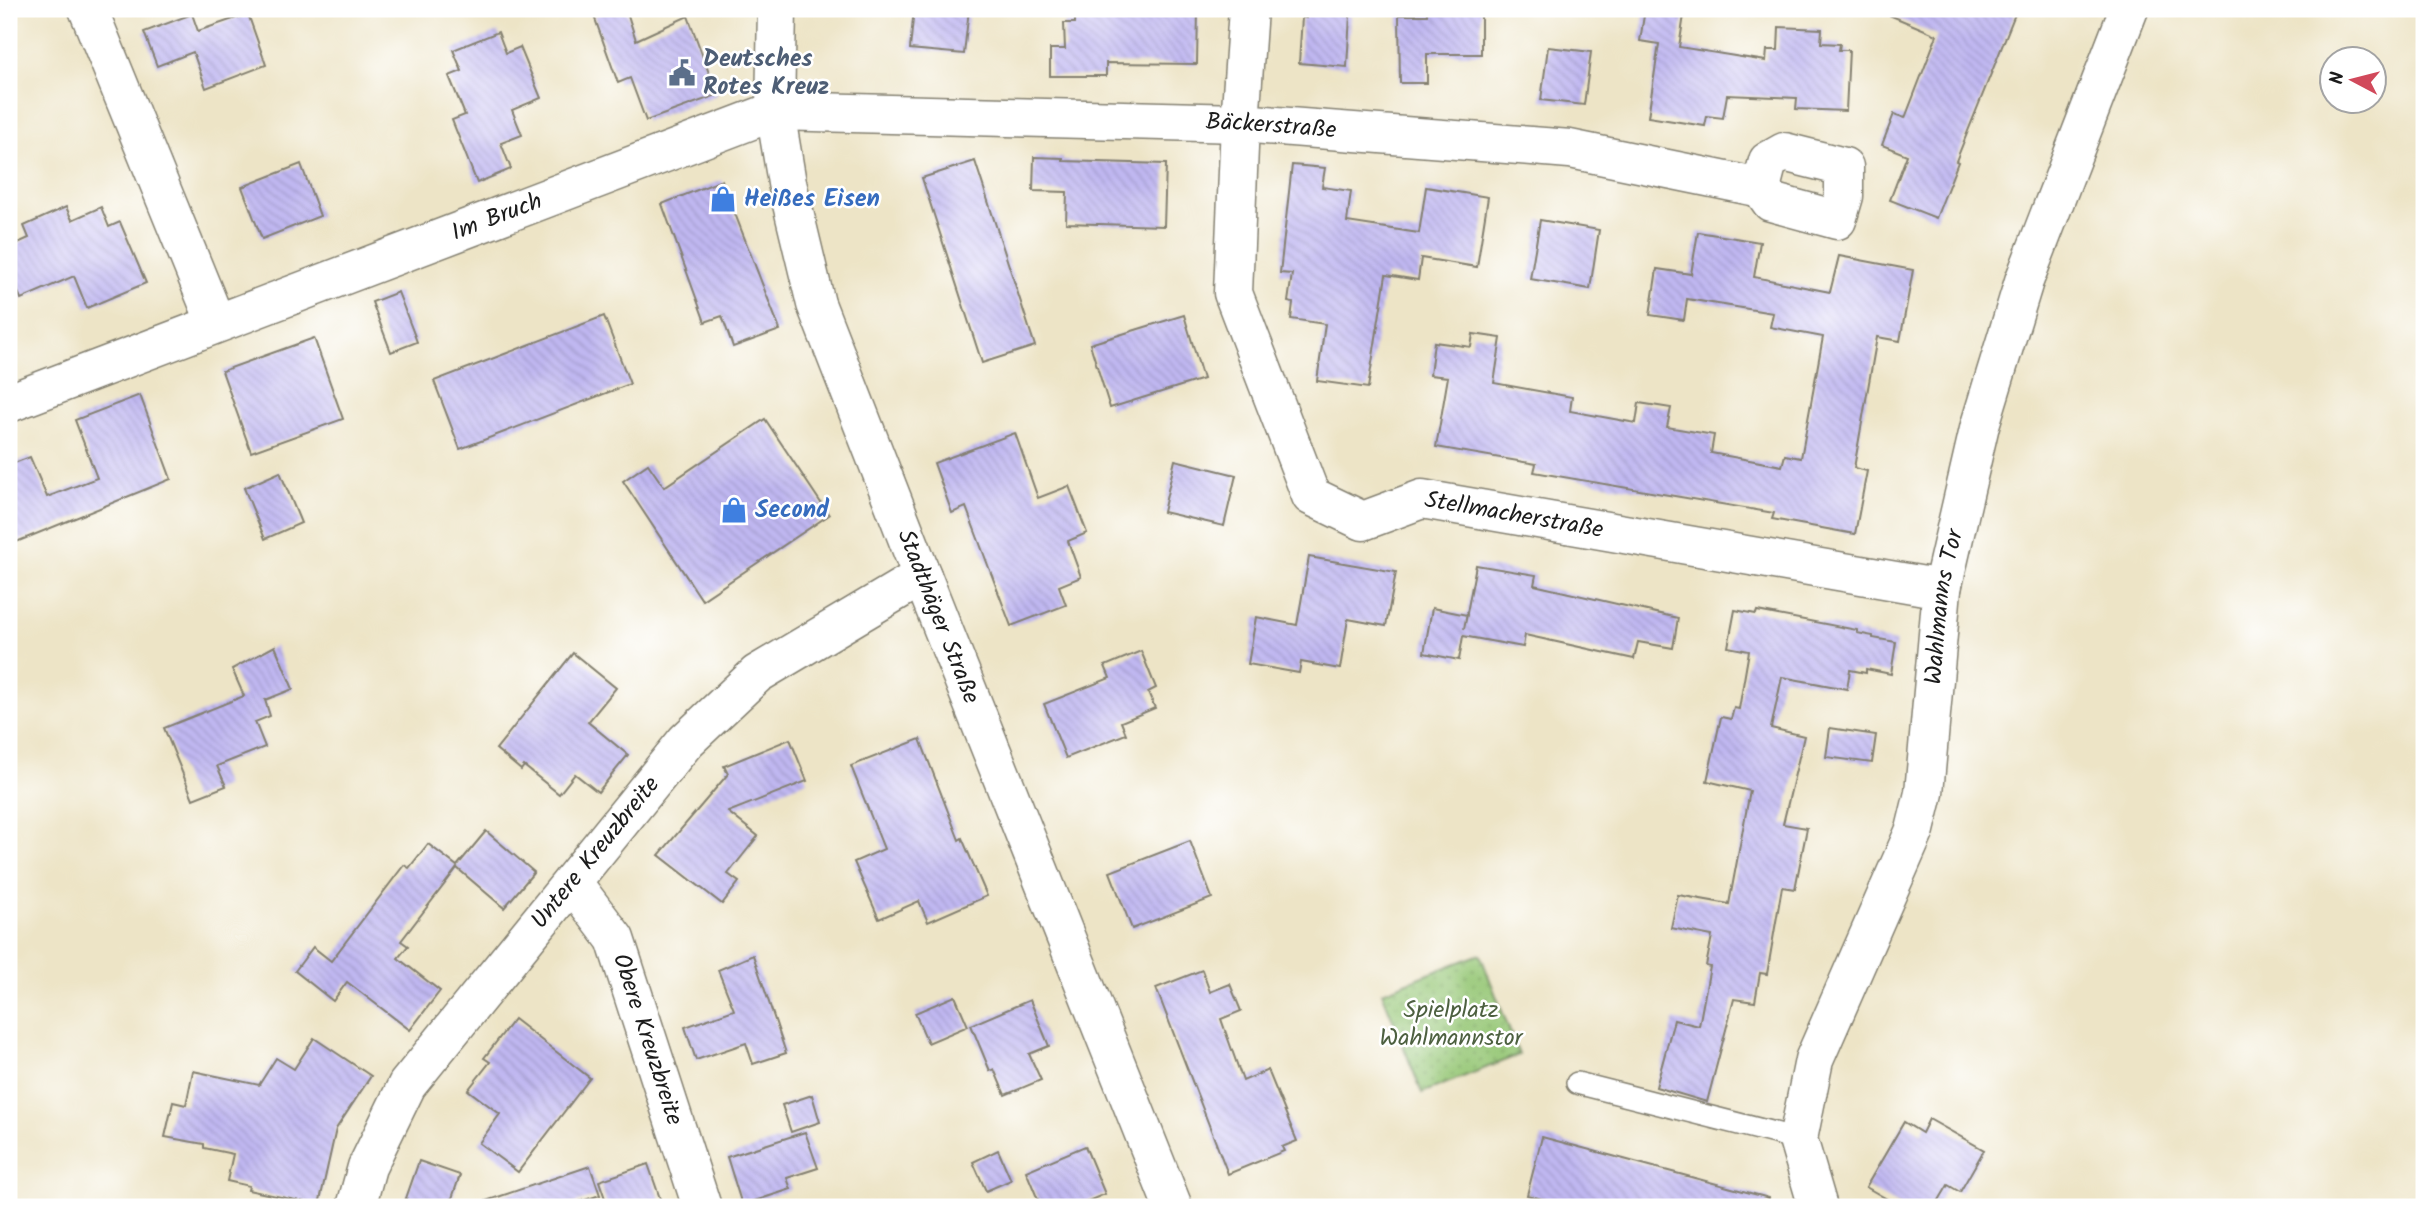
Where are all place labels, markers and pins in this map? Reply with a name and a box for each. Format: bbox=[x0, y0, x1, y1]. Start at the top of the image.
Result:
place label: Deutsches Rotes Kreuz bbox=[703, 40, 829, 107]
public building icon: Deutsches Rotes Kreuz bbox=[667, 58, 697, 88]
place label: Heißes Eisen bbox=[744, 180, 880, 219]
shop icon: Heißes Eisen bbox=[708, 184, 738, 214]
place label: Second bbox=[755, 491, 830, 530]
shop icon: Second bbox=[719, 495, 749, 525]

